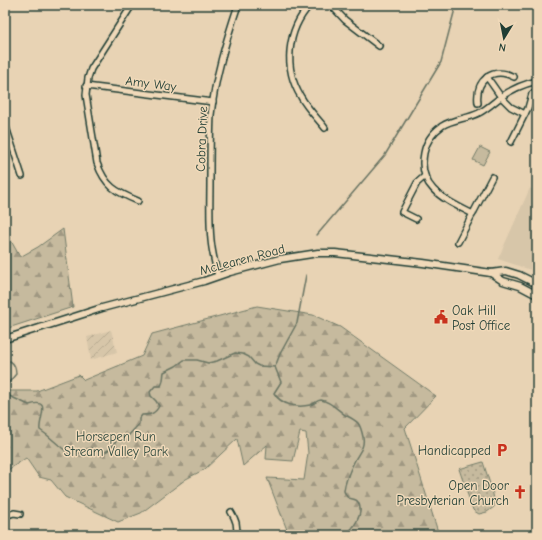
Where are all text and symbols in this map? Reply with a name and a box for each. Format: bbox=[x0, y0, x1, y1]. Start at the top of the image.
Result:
north arrow bbox=[484, 18, 524, 58]
text: N bbox=[498, 40, 507, 54]
street label: Amy Way bbox=[125, 73, 178, 94]
street label: Cobra Drive bbox=[193, 105, 210, 172]
street label: McLearen Road bbox=[198, 241, 286, 278]
place label: Oak Hill Post Office bbox=[452, 303, 511, 333]
public building icon: Oak Hill Post Office bbox=[433, 309, 449, 325]
park label: Horsepen Run Stream Valley Park bbox=[64, 429, 169, 459]
parking icon: Handicapped bbox=[494, 442, 510, 458]
place label: Handicapped bbox=[418, 443, 491, 458]
place label: Open Door Presbyterian Church bbox=[396, 478, 510, 508]
church icon: Open Door Presbyterian Church bbox=[512, 484, 528, 500]

